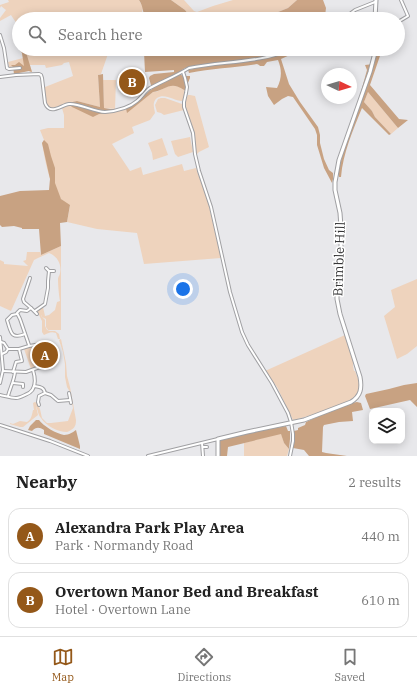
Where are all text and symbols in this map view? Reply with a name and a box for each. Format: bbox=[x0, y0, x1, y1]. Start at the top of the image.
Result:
search box bbox=[12, 12, 405, 56]
icon: search bbox=[26, 23, 48, 45]
text: Search here bbox=[58, 25, 143, 44]
pin: B bbox=[119, 67, 145, 97]
north arrow bbox=[321, 68, 357, 104]
street label: Brimble Hill bbox=[329, 221, 349, 297]
your location bbox=[173, 279, 193, 299]
pin: A bbox=[32, 340, 58, 370]
map controls bbox=[369, 408, 405, 444]
button: layers bbox=[369, 408, 405, 444]
text: Nearby bbox=[16, 471, 77, 493]
text: 2 results bbox=[348, 474, 401, 491]
text: Alexandra Park Play Area bbox=[55, 518, 244, 537]
text: A bbox=[25, 528, 35, 545]
text: 440 m bbox=[361, 528, 400, 545]
text: Park · Normandy Road bbox=[55, 537, 193, 554]
text: Overtown Manor Bed and Breakfast bbox=[55, 582, 318, 601]
text: B bbox=[25, 592, 35, 609]
text: 610 m bbox=[361, 592, 400, 609]
text: Hotel · Overtown Lane bbox=[55, 601, 191, 618]
tab: Map bbox=[52, 646, 74, 684]
tab: Directions bbox=[177, 646, 231, 684]
tab: Saved bbox=[334, 646, 365, 684]

